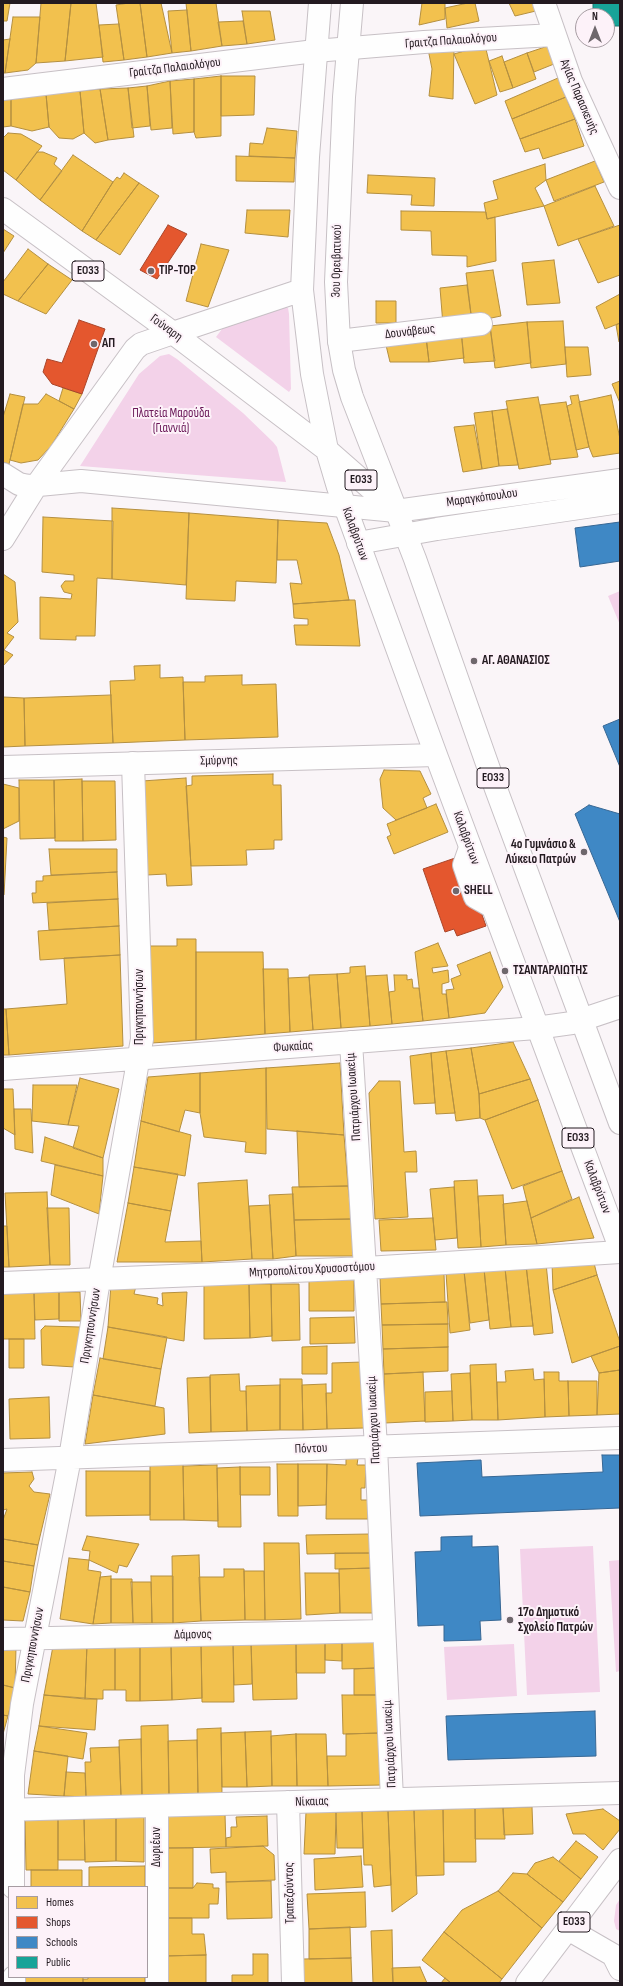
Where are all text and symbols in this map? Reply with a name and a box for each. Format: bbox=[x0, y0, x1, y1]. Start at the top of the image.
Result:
north arrow bbox=[575, 8, 615, 48]
text: N bbox=[592, 10, 598, 23]
street label: Γραιτζα Παλαιολόγου bbox=[405, 30, 497, 52]
street label: Γραίτζα Παλαιολόγου bbox=[128, 55, 222, 81]
street label: Αγίας Παρασκευής bbox=[556, 57, 602, 137]
street label: 3ου Ορειβατικού bbox=[329, 224, 345, 298]
road number: ΕΟ33 bbox=[72, 261, 104, 281]
place label: TIP-TOP bbox=[159, 263, 196, 279]
marker: TIP-TOP bbox=[146, 266, 156, 276]
street label: Γούναρη bbox=[147, 311, 185, 345]
street label: Δουνάβεως bbox=[384, 321, 436, 343]
place label: ΑΠ bbox=[102, 336, 115, 352]
marker: ΑΠ bbox=[89, 339, 99, 349]
park label: Πλατεία Μαρούδα (Γιαννιά) bbox=[132, 406, 210, 437]
road number: ΕΟ33 bbox=[345, 470, 377, 490]
street label: Μαραγκόπουλου bbox=[445, 485, 519, 511]
street label: Καλαβρύτων bbox=[338, 505, 372, 563]
place label: ΑΓ. ΑΘΑΝΑΣΙΟΣ bbox=[482, 653, 550, 669]
marker: ΑΓ. ΑΘΑΝΑΣΙΟΣ bbox=[469, 656, 479, 666]
street label: Σμύρνης bbox=[200, 753, 238, 769]
road number: ΕΟ33 bbox=[477, 768, 509, 788]
street label: Καλαβρύτων bbox=[449, 809, 483, 867]
place label: 4ο Γυμνάσιο & Λύκειο Πατρών bbox=[505, 837, 576, 868]
marker: 4ο Γυμνάσιο & Λύκειο Πατρών bbox=[579, 847, 589, 857]
place label: SHELL bbox=[464, 883, 493, 899]
marker: SHELL bbox=[451, 886, 461, 896]
place label: ΤΣΑΝΤΑΡΛΙΩΤΗΣ bbox=[513, 963, 588, 979]
marker: ΤΣΑΝΤΑΡΛΙΩΤΗΣ bbox=[500, 966, 510, 976]
street label: Πριγκηποννήσων bbox=[132, 969, 148, 1045]
street label: Φωκαίας bbox=[273, 1038, 313, 1056]
street label: Πατριάρχου Ιωακείμ bbox=[343, 1053, 365, 1141]
road number: ΕΟ33 bbox=[562, 1128, 594, 1148]
street label: Καλαβρύτων bbox=[580, 1158, 614, 1216]
street label: Μητροπολίτου Χρυσοστόμου bbox=[249, 1259, 375, 1281]
street label: Πριγκηποννήσων bbox=[77, 1287, 105, 1365]
street label: Πατριάρχου Ιωακείμ bbox=[364, 1376, 384, 1464]
street label: Πόντου bbox=[294, 1441, 328, 1457]
place label: 17ο Δημοτικό Σχολείο Πατρών bbox=[518, 1605, 593, 1636]
street label: Πριγκηποννήσων bbox=[18, 1606, 48, 1684]
marker: 17ο Δημοτικό Σχολείο Πατρών bbox=[505, 1615, 515, 1625]
street label: Δάμονος bbox=[174, 1627, 212, 1643]
street label: Πατριάρχου Ιωακείμ bbox=[380, 1700, 400, 1788]
street label: Νίκαιας bbox=[295, 1794, 329, 1810]
street label: Δωριέων bbox=[149, 1827, 165, 1867]
street label: Τραπεζούντος bbox=[282, 1862, 298, 1924]
legend bbox=[8, 1886, 148, 1978]
text: Homes bbox=[46, 1895, 74, 1910]
road number: ΕΟ33 bbox=[558, 1912, 590, 1932]
text: Shops bbox=[46, 1915, 71, 1930]
text: Schools bbox=[46, 1935, 78, 1950]
text: Public bbox=[46, 1955, 71, 1970]

